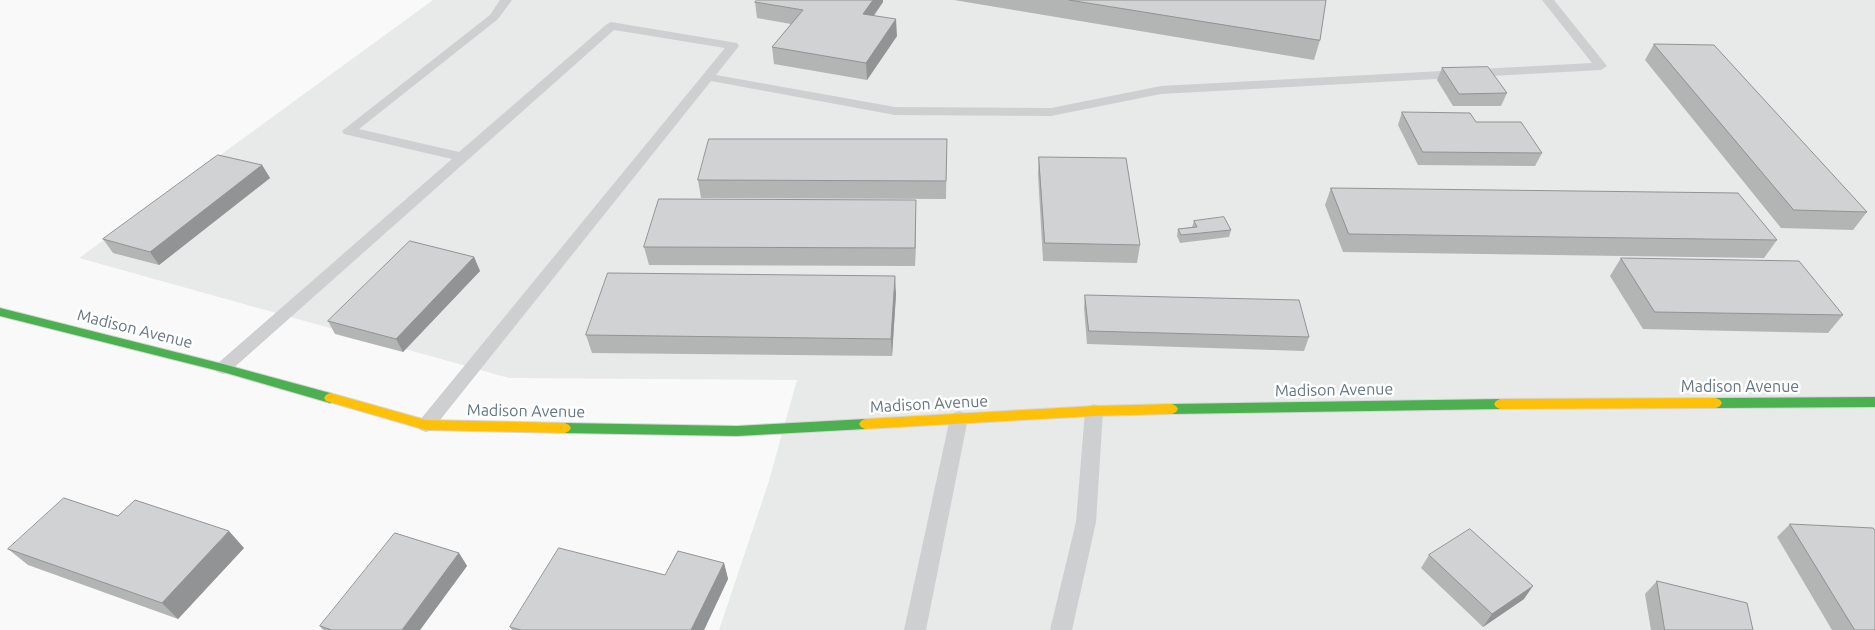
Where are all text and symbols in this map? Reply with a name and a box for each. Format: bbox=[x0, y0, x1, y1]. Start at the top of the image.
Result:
street label: Madison Avenue bbox=[75, 305, 195, 353]
street label: Madison Avenue bbox=[1681, 377, 1799, 397]
street label: Madison Avenue bbox=[1275, 379, 1393, 401]
street label: Madison Avenue bbox=[869, 391, 989, 417]
street label: Madison Avenue bbox=[467, 400, 585, 422]

